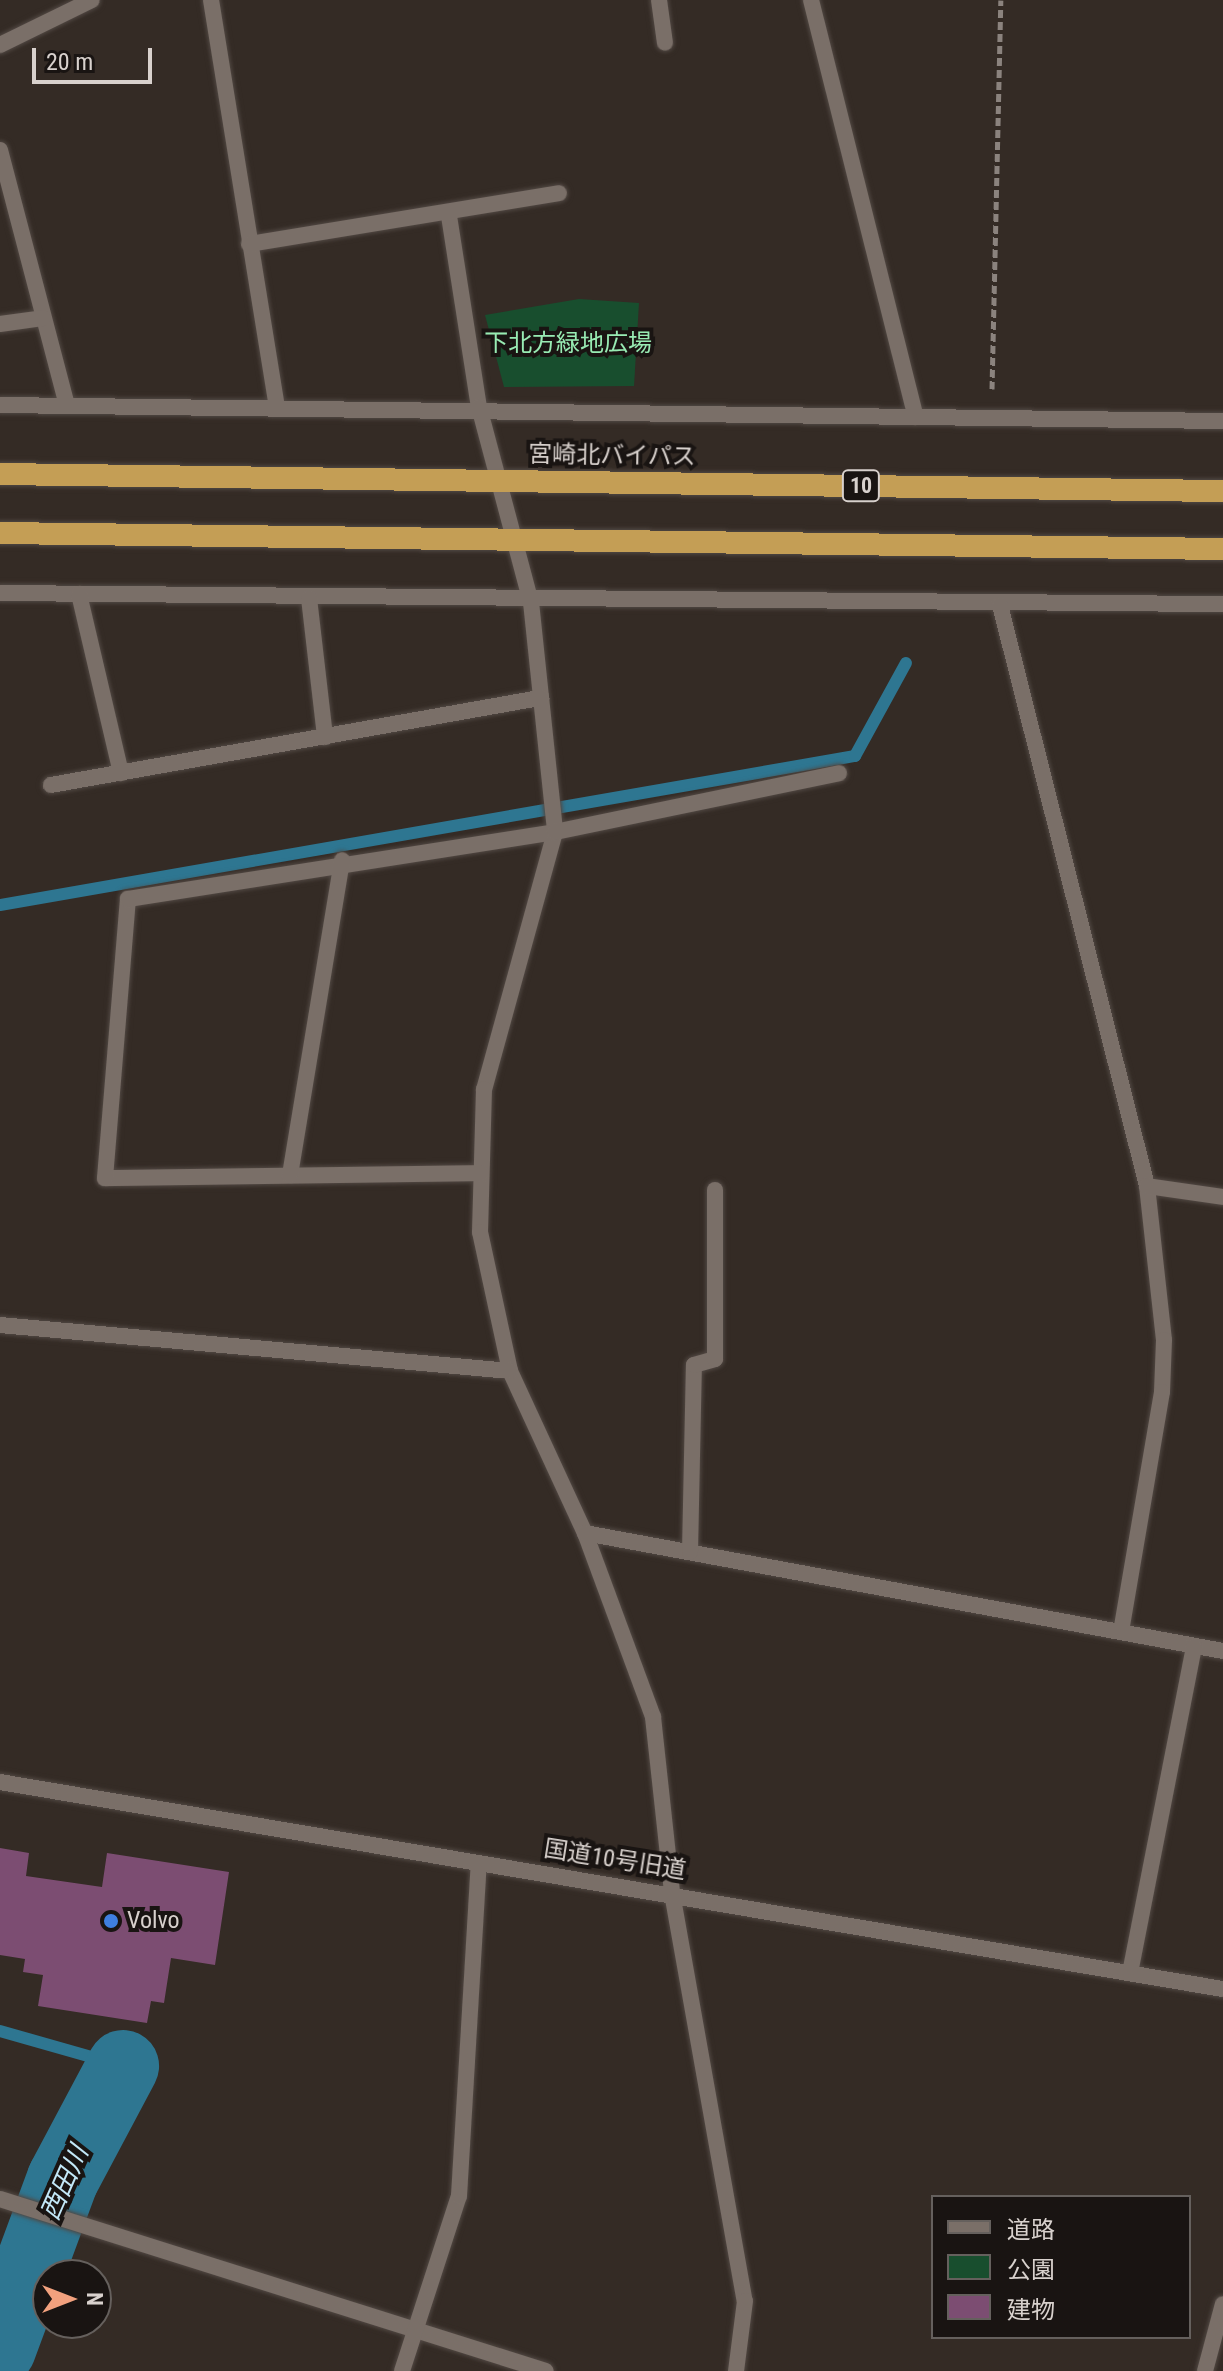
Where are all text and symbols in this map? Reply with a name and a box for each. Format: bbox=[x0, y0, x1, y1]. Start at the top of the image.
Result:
scale bar bbox=[36, 32, 156, 82]
text: 20 m bbox=[46, 48, 93, 76]
park label: 下北方緑地広場 bbox=[484, 330, 652, 358]
street label: 宮崎北バイパス bbox=[528, 440, 696, 472]
road number: 10 bbox=[841, 468, 881, 504]
street label: 国道10号旧道 bbox=[542, 1835, 688, 1885]
place label: Volvo bbox=[127, 1907, 180, 1935]
marker: Volvo bbox=[102, 1912, 120, 1930]
water label: 西田川 bbox=[35, 2141, 95, 2225]
legend bbox=[931, 2195, 1191, 2339]
text: 道路 bbox=[1007, 2216, 1055, 2244]
text: 公園 bbox=[1007, 2256, 1055, 2284]
north arrow bbox=[32, 2259, 112, 2339]
text: N bbox=[82, 2292, 107, 2306]
text: 建物 bbox=[1007, 2296, 1055, 2324]

